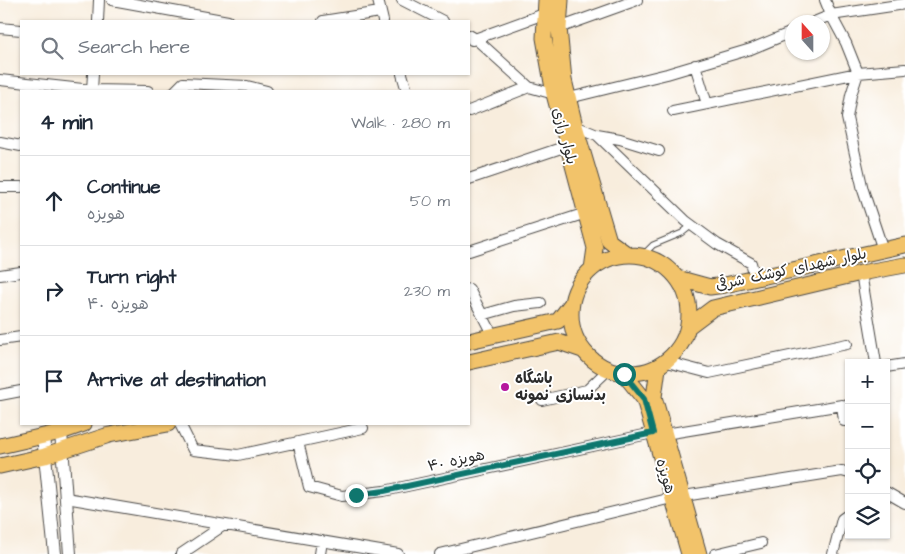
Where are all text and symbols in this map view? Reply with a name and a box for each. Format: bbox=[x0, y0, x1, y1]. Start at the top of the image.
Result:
north arrow bbox=[785, 15, 830, 60]
search box bbox=[20, 20, 470, 75]
icon: search bbox=[38, 34, 66, 62]
text: Search here bbox=[78, 34, 190, 61]
street label: بلوار رازی bbox=[547, 105, 582, 167]
text: 4 min bbox=[40, 108, 93, 137]
text: Walk · 280 m bbox=[351, 112, 450, 134]
text: Continue bbox=[87, 174, 161, 201]
icon: ahead bbox=[40, 187, 68, 215]
text: 50 m bbox=[410, 190, 450, 212]
text: هویزه bbox=[87, 203, 125, 225]
street label: بلوار شهدای کوشک شرقی bbox=[713, 242, 869, 296]
text: Turn right bbox=[87, 264, 176, 291]
icon: right bbox=[40, 277, 68, 305]
text: 230 m bbox=[404, 280, 450, 302]
text: هویزه ۴۰ bbox=[87, 293, 149, 315]
map controls bbox=[845, 359, 890, 539]
button: + bbox=[845, 359, 890, 404]
route start bbox=[613, 363, 636, 386]
icon: arrive bbox=[40, 367, 68, 395]
text: Arrive at destination bbox=[87, 367, 266, 394]
place label: باشگاه بدنسازی نمونه bbox=[515, 368, 606, 406]
marker: باشگاه بدنسازی نمونه bbox=[499, 381, 511, 393]
button: − bbox=[845, 404, 890, 449]
street label: هویزه ۴۰ bbox=[426, 444, 487, 477]
button: locate bbox=[845, 449, 890, 494]
street label: هویزه bbox=[651, 456, 681, 496]
route end bbox=[345, 484, 368, 507]
button: layers bbox=[845, 494, 890, 539]

